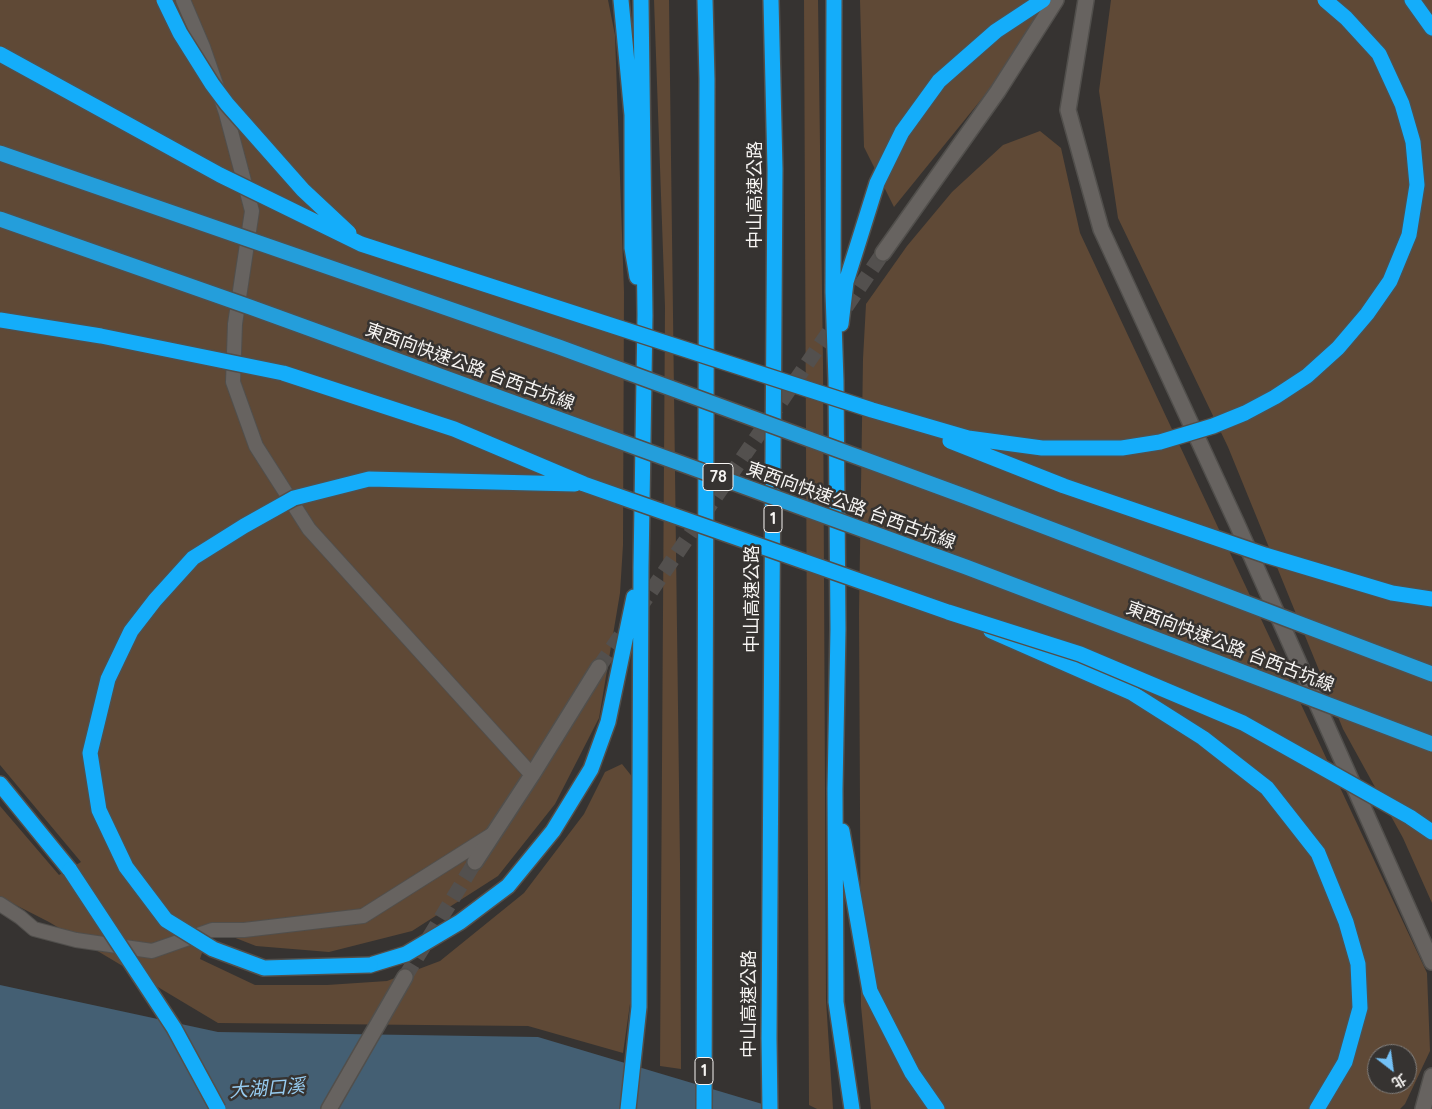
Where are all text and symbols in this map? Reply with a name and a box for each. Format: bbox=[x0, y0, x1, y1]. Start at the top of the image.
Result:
street label: 中山高速公路 bbox=[745, 141, 767, 249]
street label: 東西向快速公路 台西古坑線 bbox=[363, 319, 577, 415]
street label: 東西向快速公路 台西古坑線 bbox=[744, 458, 958, 554]
road number: 78 bbox=[703, 464, 733, 491]
road number: 1 bbox=[764, 506, 782, 532]
street label: 中山高速公路 bbox=[742, 545, 764, 653]
street label: 東西向快速公路 台西古坑線 bbox=[1123, 597, 1337, 697]
street label: 中山高速公路 bbox=[739, 950, 761, 1058]
north arrow bbox=[1367, 1044, 1417, 1094]
road number: 1 bbox=[695, 1058, 713, 1084]
text: 北 bbox=[1388, 1070, 1410, 1092]
water label: 大湖口溪 bbox=[228, 1075, 306, 1103]

